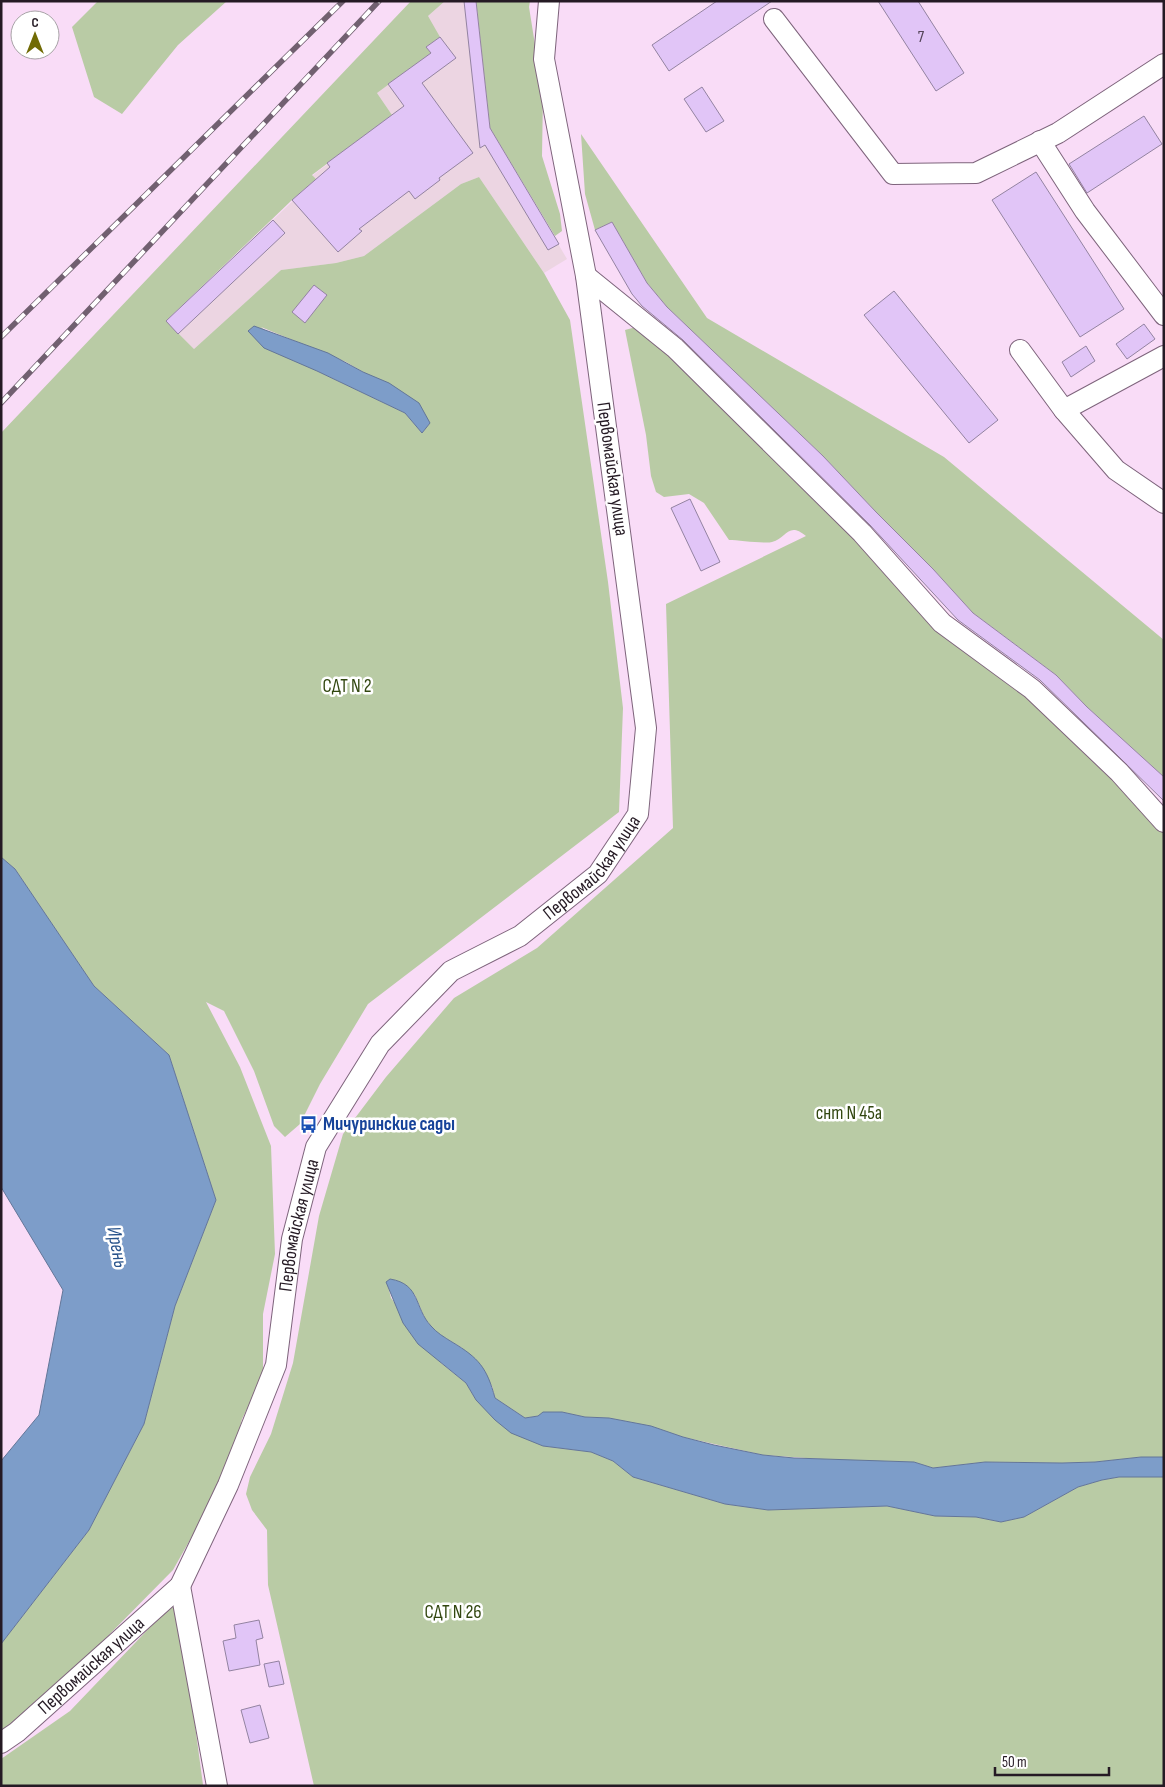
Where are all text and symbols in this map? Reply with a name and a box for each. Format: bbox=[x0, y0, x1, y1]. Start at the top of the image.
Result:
north arrow bbox=[10, 10, 60, 60]
text: С bbox=[31, 14, 39, 31]
house number: 7 bbox=[918, 28, 925, 47]
street label: Первомайская улица bbox=[591, 401, 633, 537]
park label: СДТ N 2 bbox=[323, 675, 371, 698]
street label: Первомайская улица bbox=[538, 811, 645, 925]
park label: снт N 45а bbox=[816, 1102, 882, 1125]
place label: Мичуринские сады bbox=[323, 1113, 455, 1136]
bus stop icon: Мичуринские сады bbox=[299, 1114, 319, 1134]
street label: Первомайская улица bbox=[274, 1157, 324, 1293]
water label: Ирень bbox=[101, 1224, 133, 1270]
park label: СДТ N 26 bbox=[424, 1601, 482, 1624]
street label: Первомайская улица bbox=[33, 1612, 149, 1719]
scale bar bbox=[995, 1744, 1109, 1776]
text: 50 m bbox=[1002, 1753, 1027, 1772]

